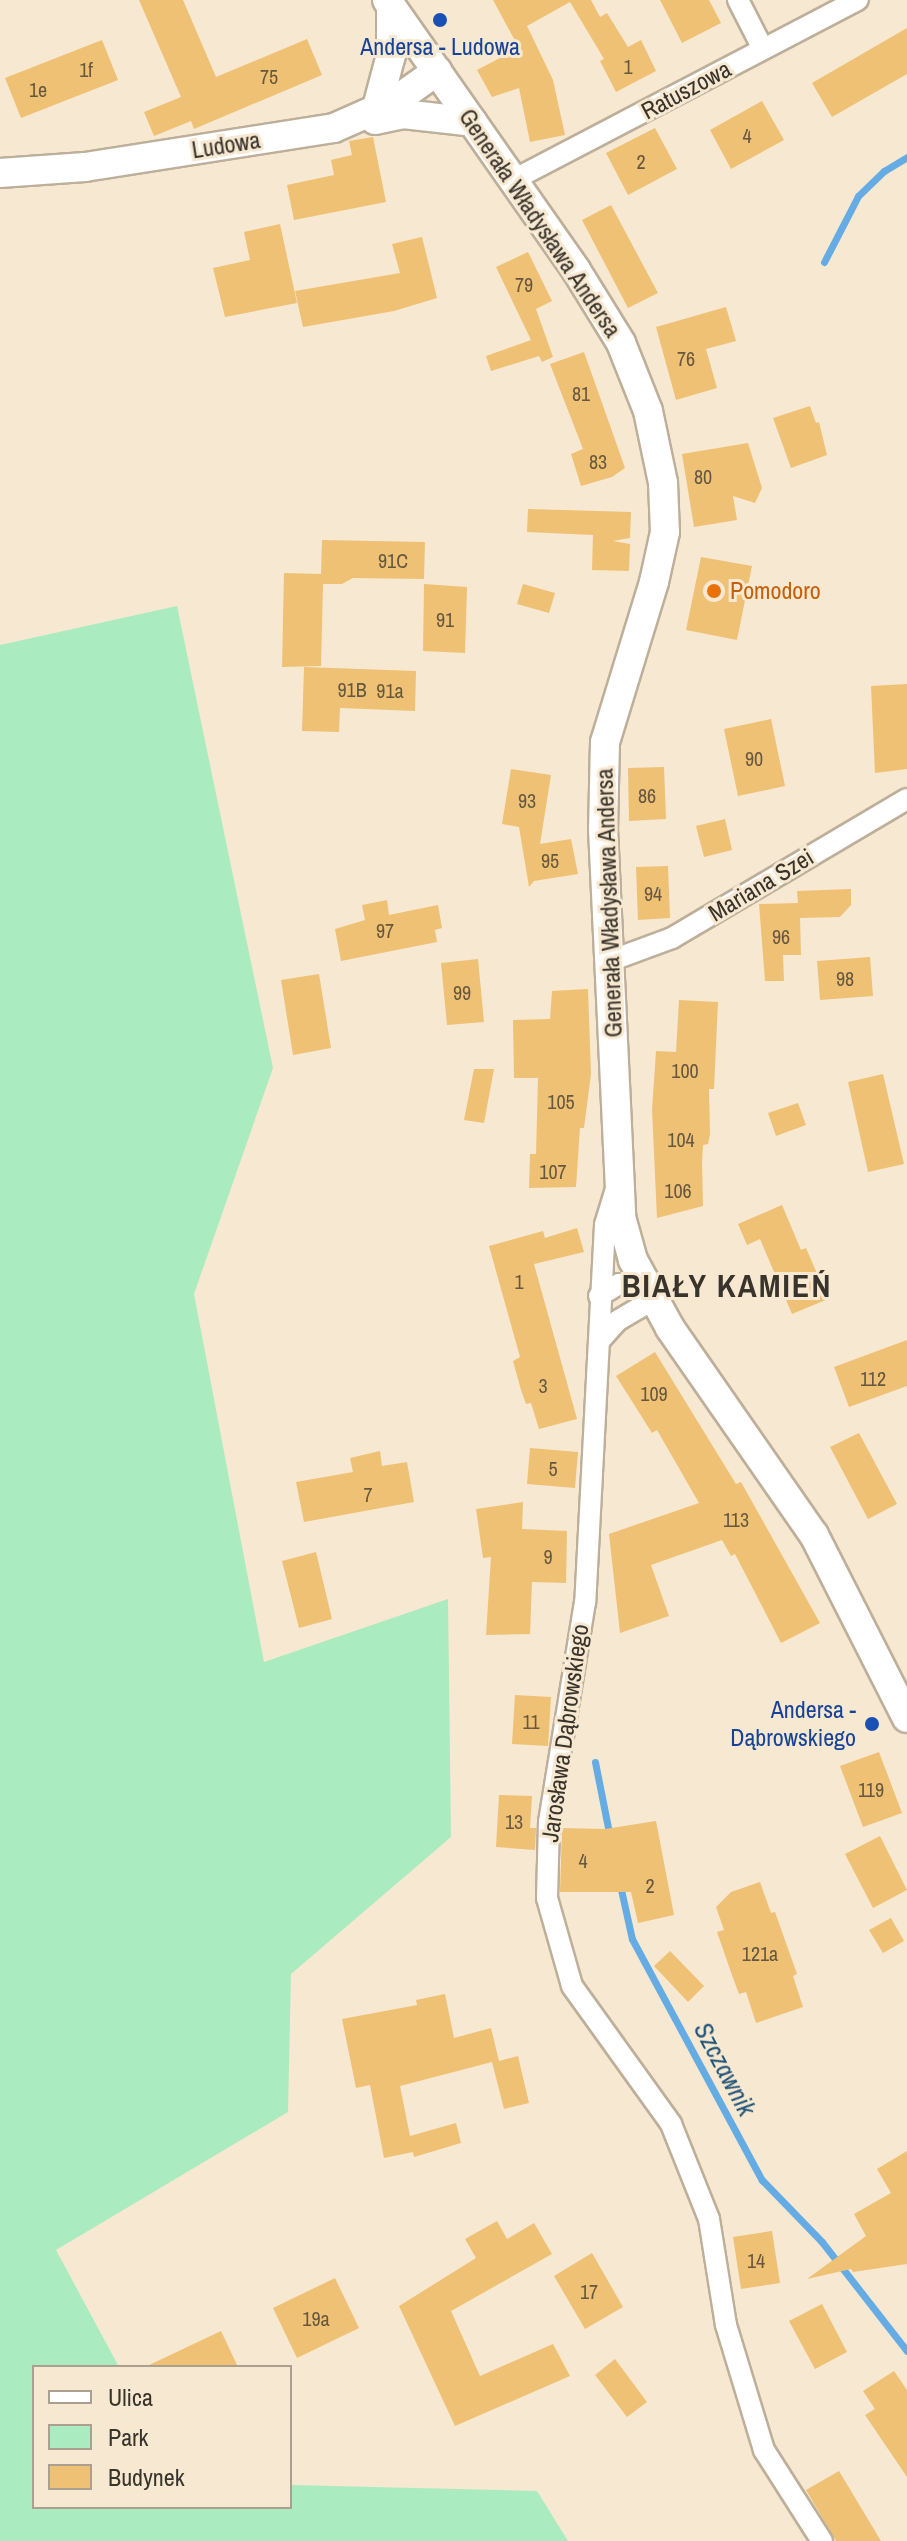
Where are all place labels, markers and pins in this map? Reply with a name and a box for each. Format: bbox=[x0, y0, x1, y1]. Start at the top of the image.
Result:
marker: Andersa - Ludowa bbox=[431, 11, 449, 29]
place label: Andersa - Ludowa bbox=[360, 33, 520, 61]
place label: Pomodoro bbox=[730, 577, 821, 605]
marker: Pomodoro bbox=[705, 582, 723, 600]
place label: Andersa - Dąbrowskiego bbox=[730, 1696, 856, 1752]
marker: Andersa - Dąbrowskiego bbox=[863, 1715, 881, 1733]

